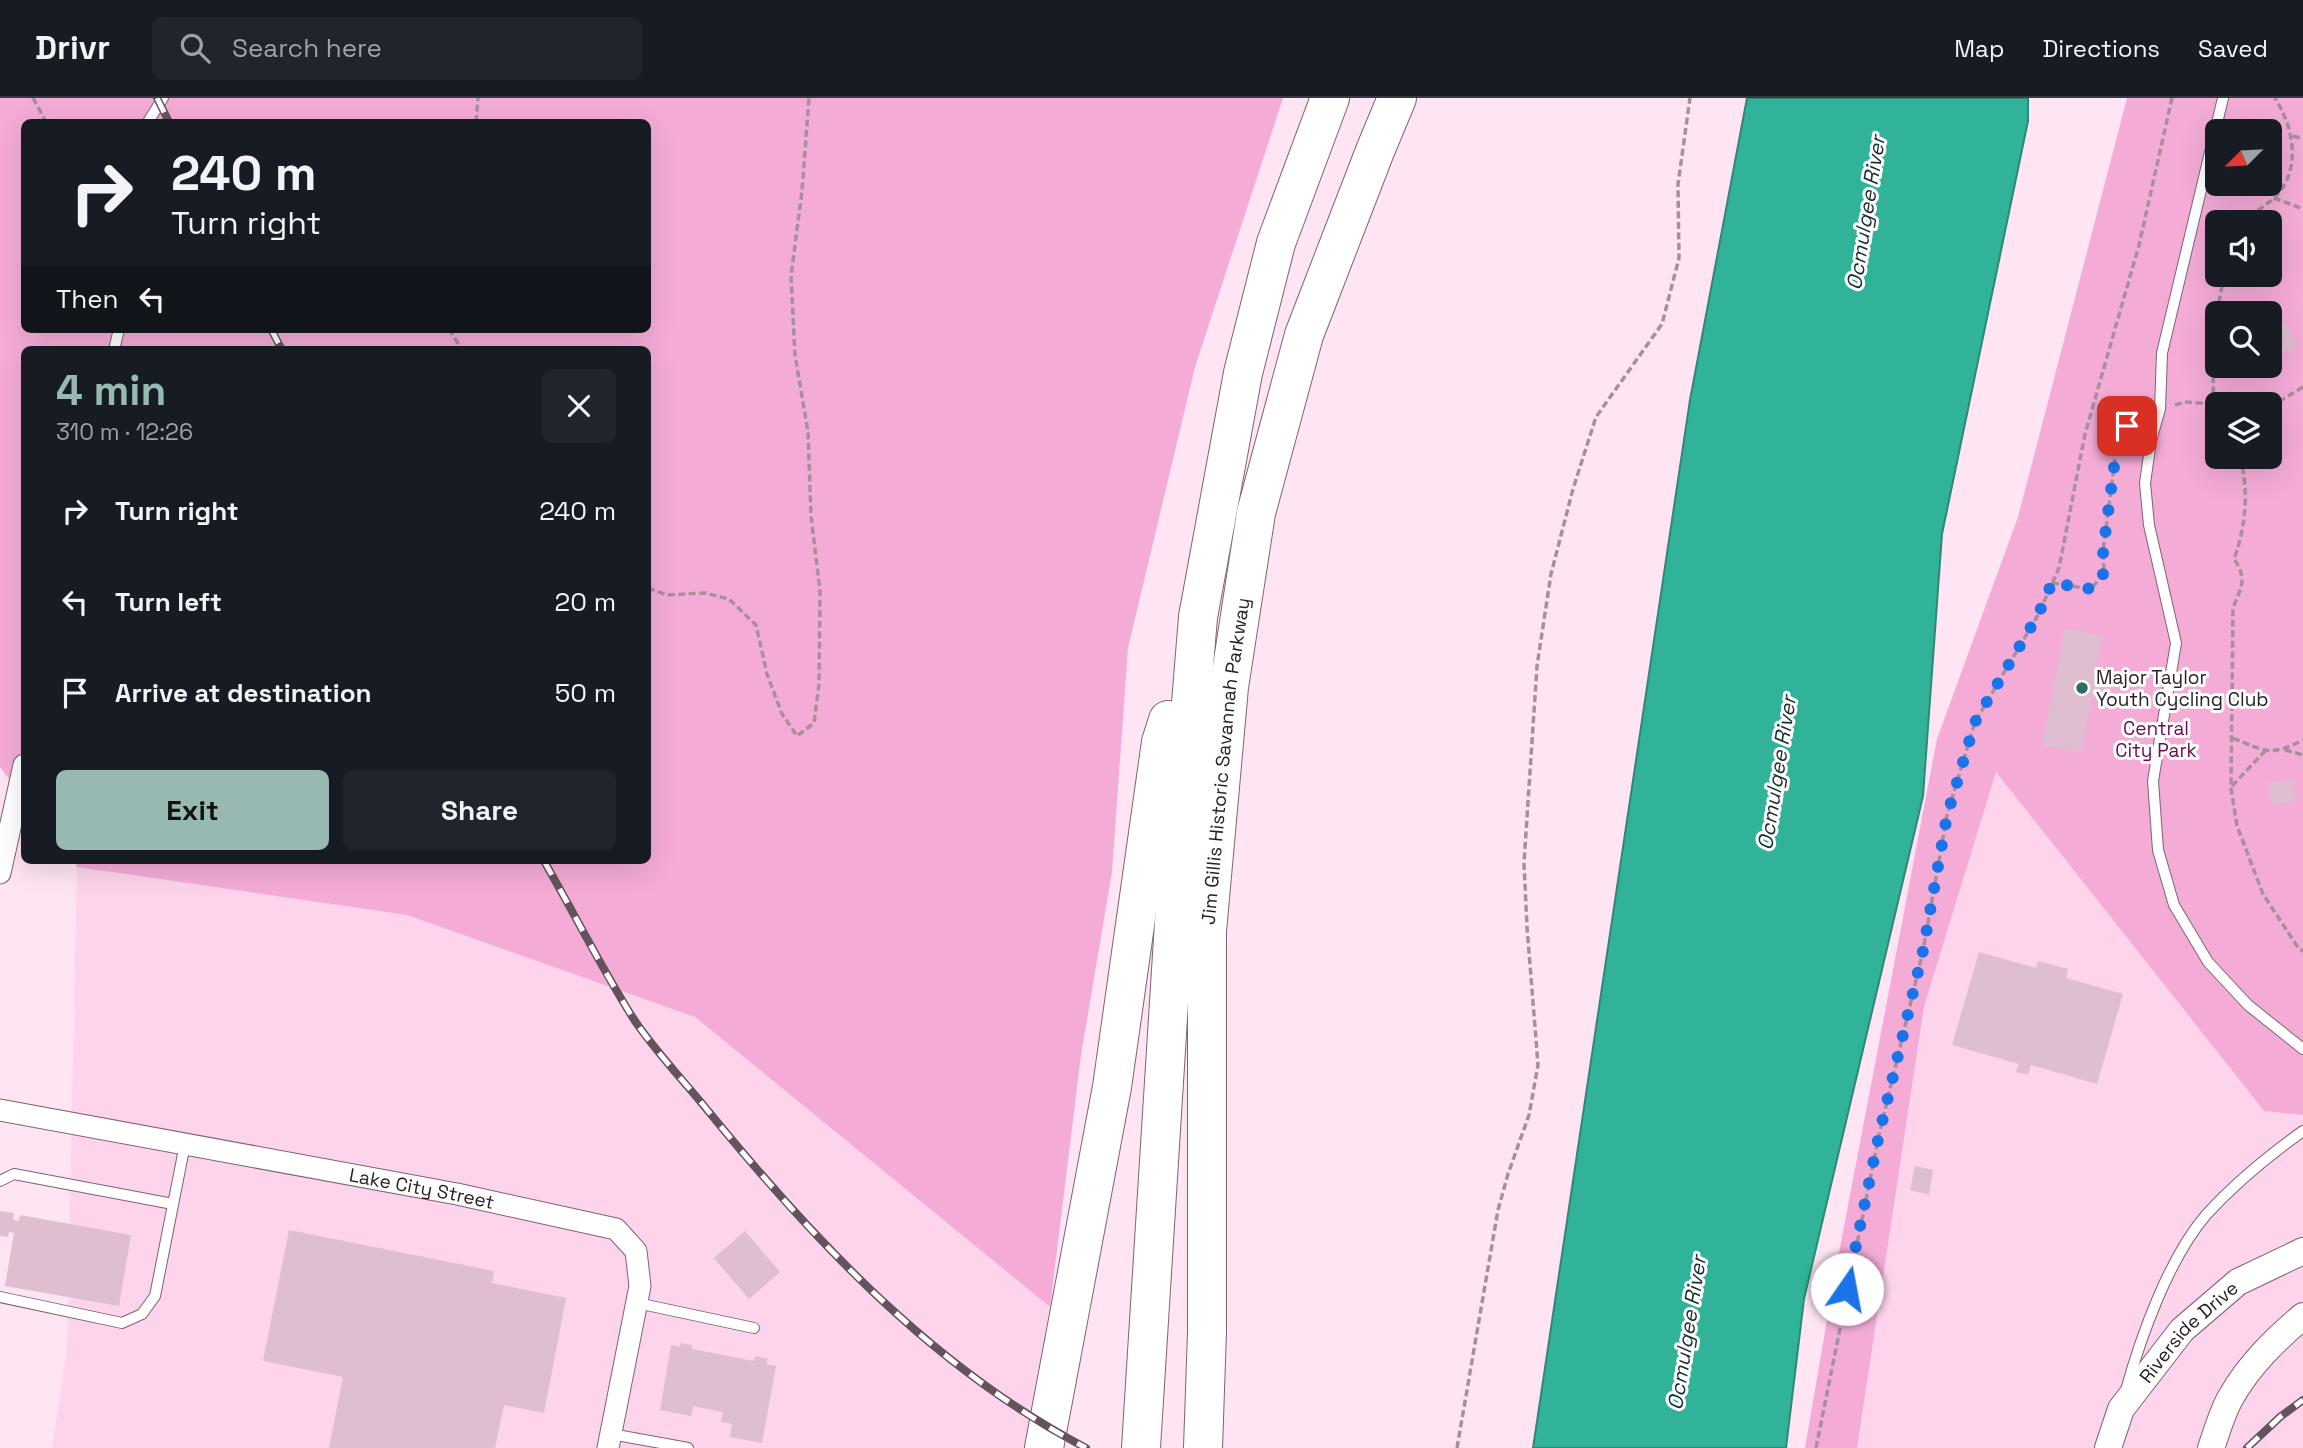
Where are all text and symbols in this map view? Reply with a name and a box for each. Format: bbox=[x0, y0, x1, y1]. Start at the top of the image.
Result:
search box bbox=[152, 17, 642, 80]
text: Drivr bbox=[35, 27, 110, 69]
icon: search bbox=[176, 29, 214, 67]
text: Search here bbox=[232, 31, 382, 65]
text: Map bbox=[1954, 33, 2004, 64]
text: Directions bbox=[2042, 33, 2160, 64]
text: Saved bbox=[2198, 33, 2268, 64]
north arrow bbox=[2205, 119, 2282, 196]
map controls bbox=[2205, 119, 2282, 469]
water label: Ocmulgee River bbox=[1840, 132, 1891, 292]
text: 240 m bbox=[171, 142, 317, 204]
icon: right bbox=[56, 147, 147, 238]
text: Turn right bbox=[171, 203, 321, 243]
button: sound bbox=[2205, 210, 2282, 287]
icon: left bbox=[133, 280, 171, 318]
text: Then bbox=[56, 282, 119, 316]
button: search bbox=[2205, 301, 2282, 378]
text: 4 min bbox=[56, 364, 166, 417]
button: close bbox=[542, 369, 616, 443]
button: layers bbox=[2205, 392, 2282, 469]
pin bbox=[2097, 396, 2157, 456]
icon: arrive bbox=[2108, 407, 2146, 445]
text: 310 m · 12:26 bbox=[56, 417, 193, 447]
icon: right bbox=[56, 492, 94, 530]
text: Turn right bbox=[115, 494, 239, 528]
text: 240 m bbox=[539, 494, 616, 528]
icon: left bbox=[56, 583, 94, 621]
text: Turn left bbox=[115, 585, 222, 619]
text: 20 m bbox=[555, 585, 616, 619]
street label: Jim Gillis Historic Savannah Parkway bbox=[1196, 596, 1256, 926]
place label: Major Taylor Youth Cycling Club bbox=[2096, 665, 2269, 712]
icon: arrive bbox=[56, 674, 94, 712]
text: Arrive at destination bbox=[115, 676, 372, 710]
text: 50 m bbox=[555, 676, 616, 710]
marker: Major Taylor Youth Cycling Club bbox=[2074, 680, 2090, 696]
water label: Ocmulgee River bbox=[1751, 692, 1802, 852]
park label: Central City Park bbox=[2115, 716, 2197, 763]
button: Exit bbox=[56, 770, 329, 850]
button: Share bbox=[343, 770, 616, 850]
street label: Lake City Street bbox=[347, 1162, 497, 1215]
water label: Ocmulgee River bbox=[1661, 1252, 1712, 1412]
position arrow bbox=[1810, 1252, 1884, 1326]
street label: Riverside Drive bbox=[2134, 1275, 2243, 1388]

